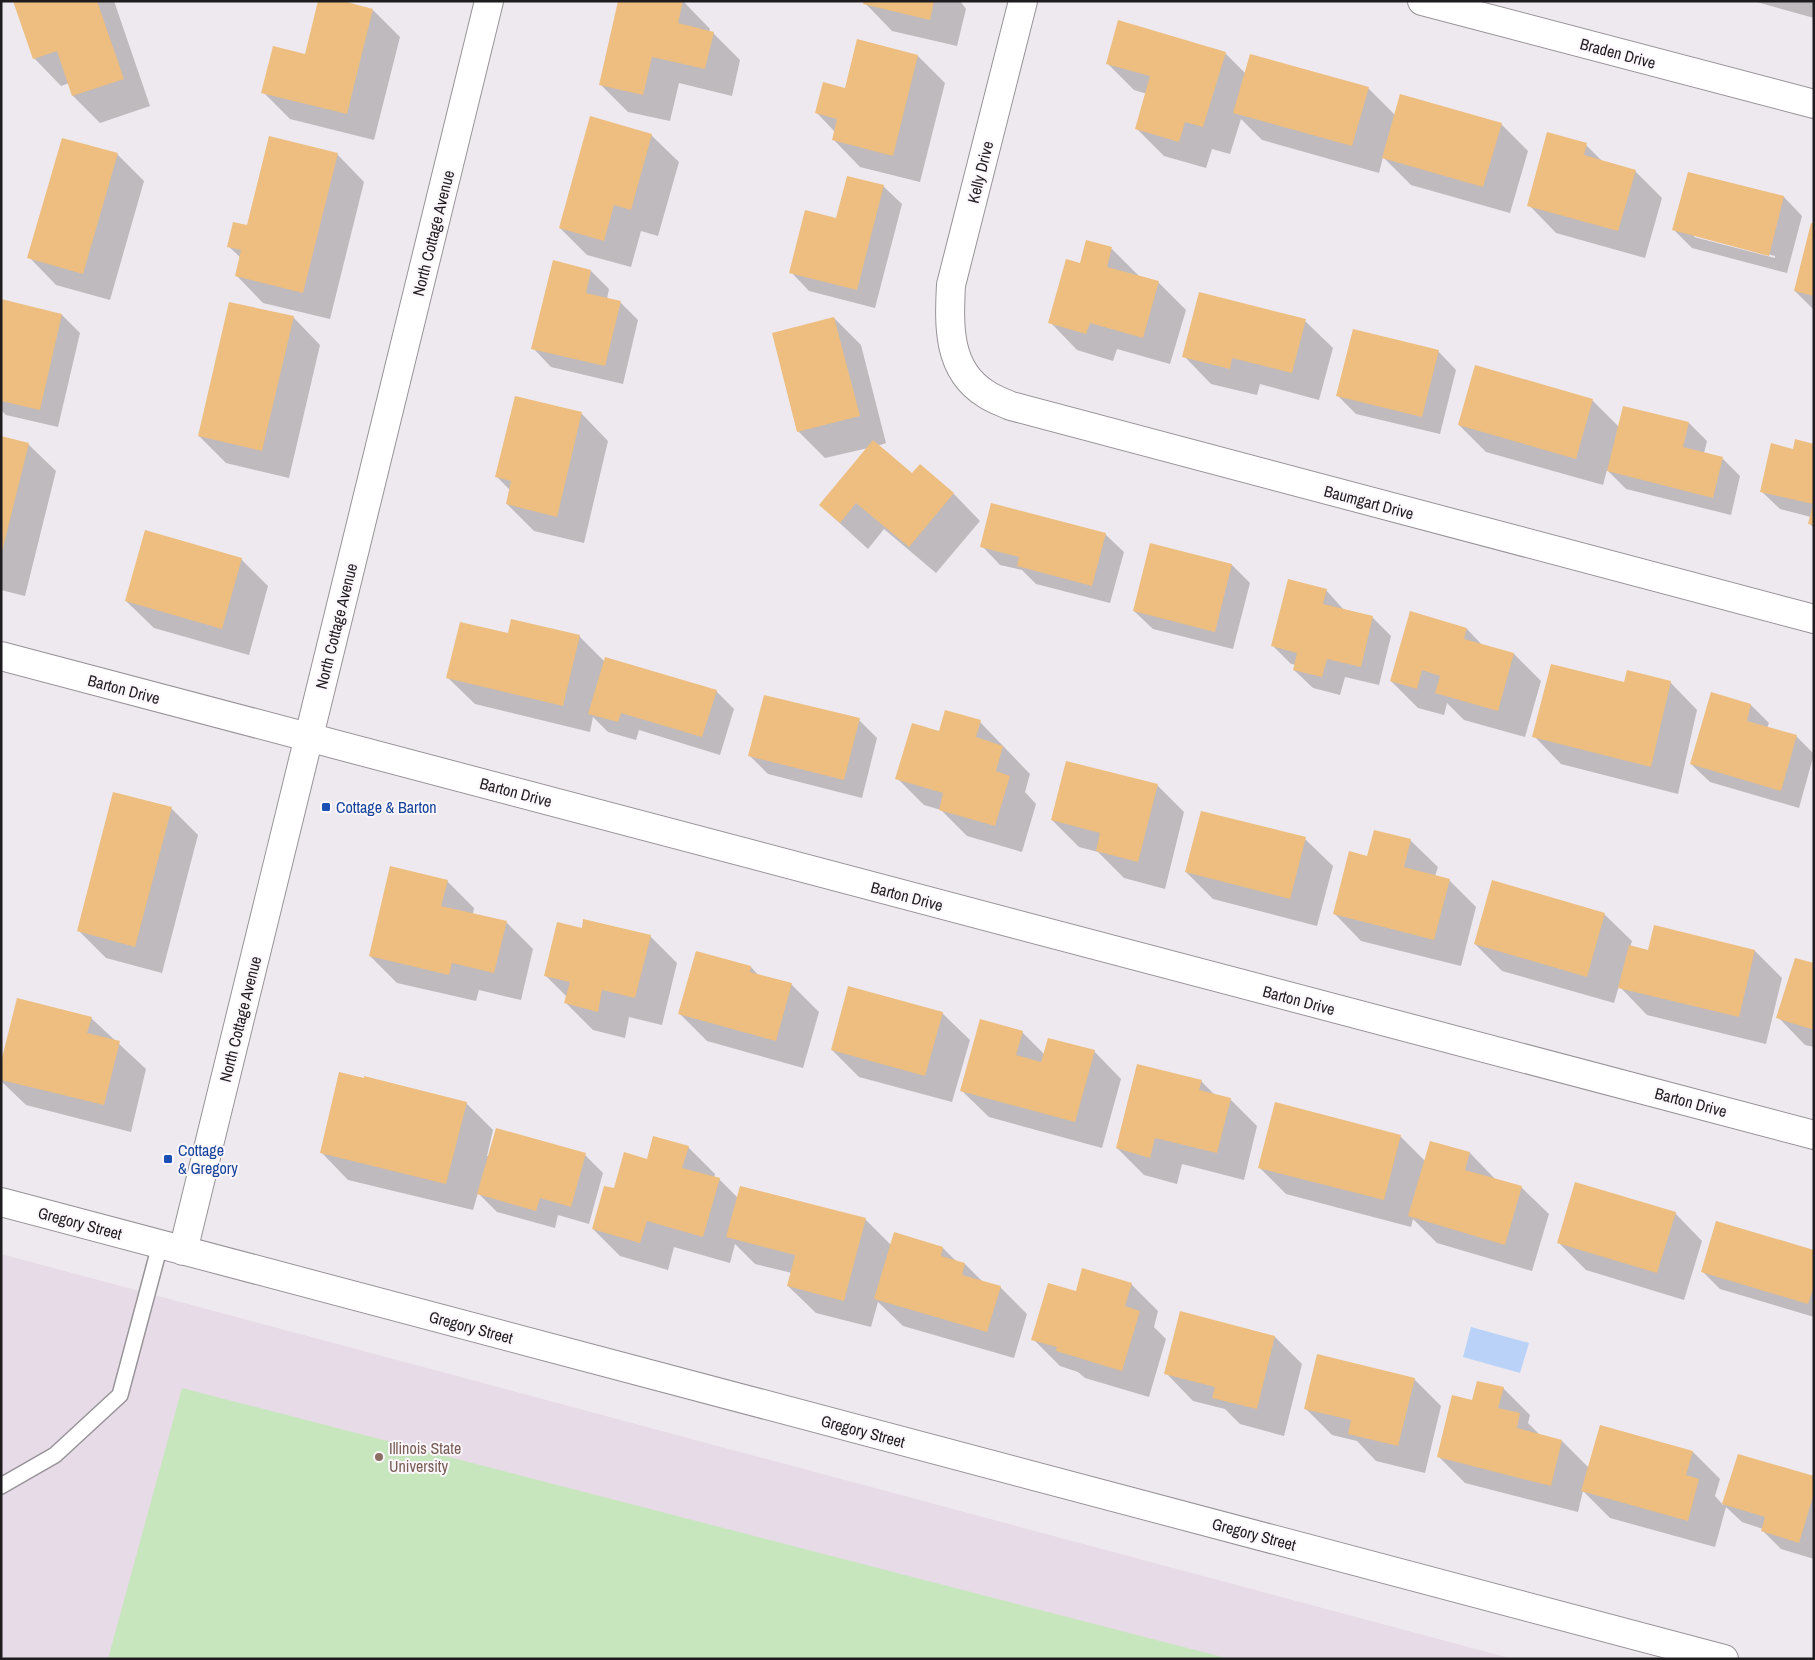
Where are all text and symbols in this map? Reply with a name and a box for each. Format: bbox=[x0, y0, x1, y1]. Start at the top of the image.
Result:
street label: Braden Drive bbox=[1578, 32, 1658, 74]
street label: Kelly Drive bbox=[962, 139, 998, 205]
street label: North Cottage Avenue bbox=[407, 168, 459, 298]
street label: Baumgart Drive bbox=[1322, 479, 1416, 525]
street label: North Cottage Avenue bbox=[310, 561, 362, 691]
street label: Barton Drive bbox=[86, 669, 162, 709]
street label: Barton Drive bbox=[478, 772, 554, 812]
place label: Cottage & Barton bbox=[336, 796, 437, 818]
marker: Cottage & Barton bbox=[320, 801, 332, 813]
street label: Barton Drive bbox=[869, 876, 945, 916]
street label: North Cottage Avenue bbox=[214, 954, 266, 1084]
street label: Barton Drive bbox=[1261, 980, 1337, 1020]
street label: Barton Drive bbox=[1653, 1082, 1729, 1122]
place label: Cottage & Gregory bbox=[178, 1139, 238, 1179]
marker: Cottage & Gregory bbox=[162, 1153, 174, 1165]
street label: Gregory Street bbox=[36, 1201, 125, 1245]
street label: Gregory Street bbox=[427, 1305, 516, 1349]
street label: Gregory Street bbox=[819, 1409, 908, 1453]
place label: Illinois State University bbox=[389, 1437, 461, 1477]
marker: Illinois State University bbox=[373, 1451, 385, 1463]
street label: Gregory Street bbox=[1210, 1512, 1299, 1556]

